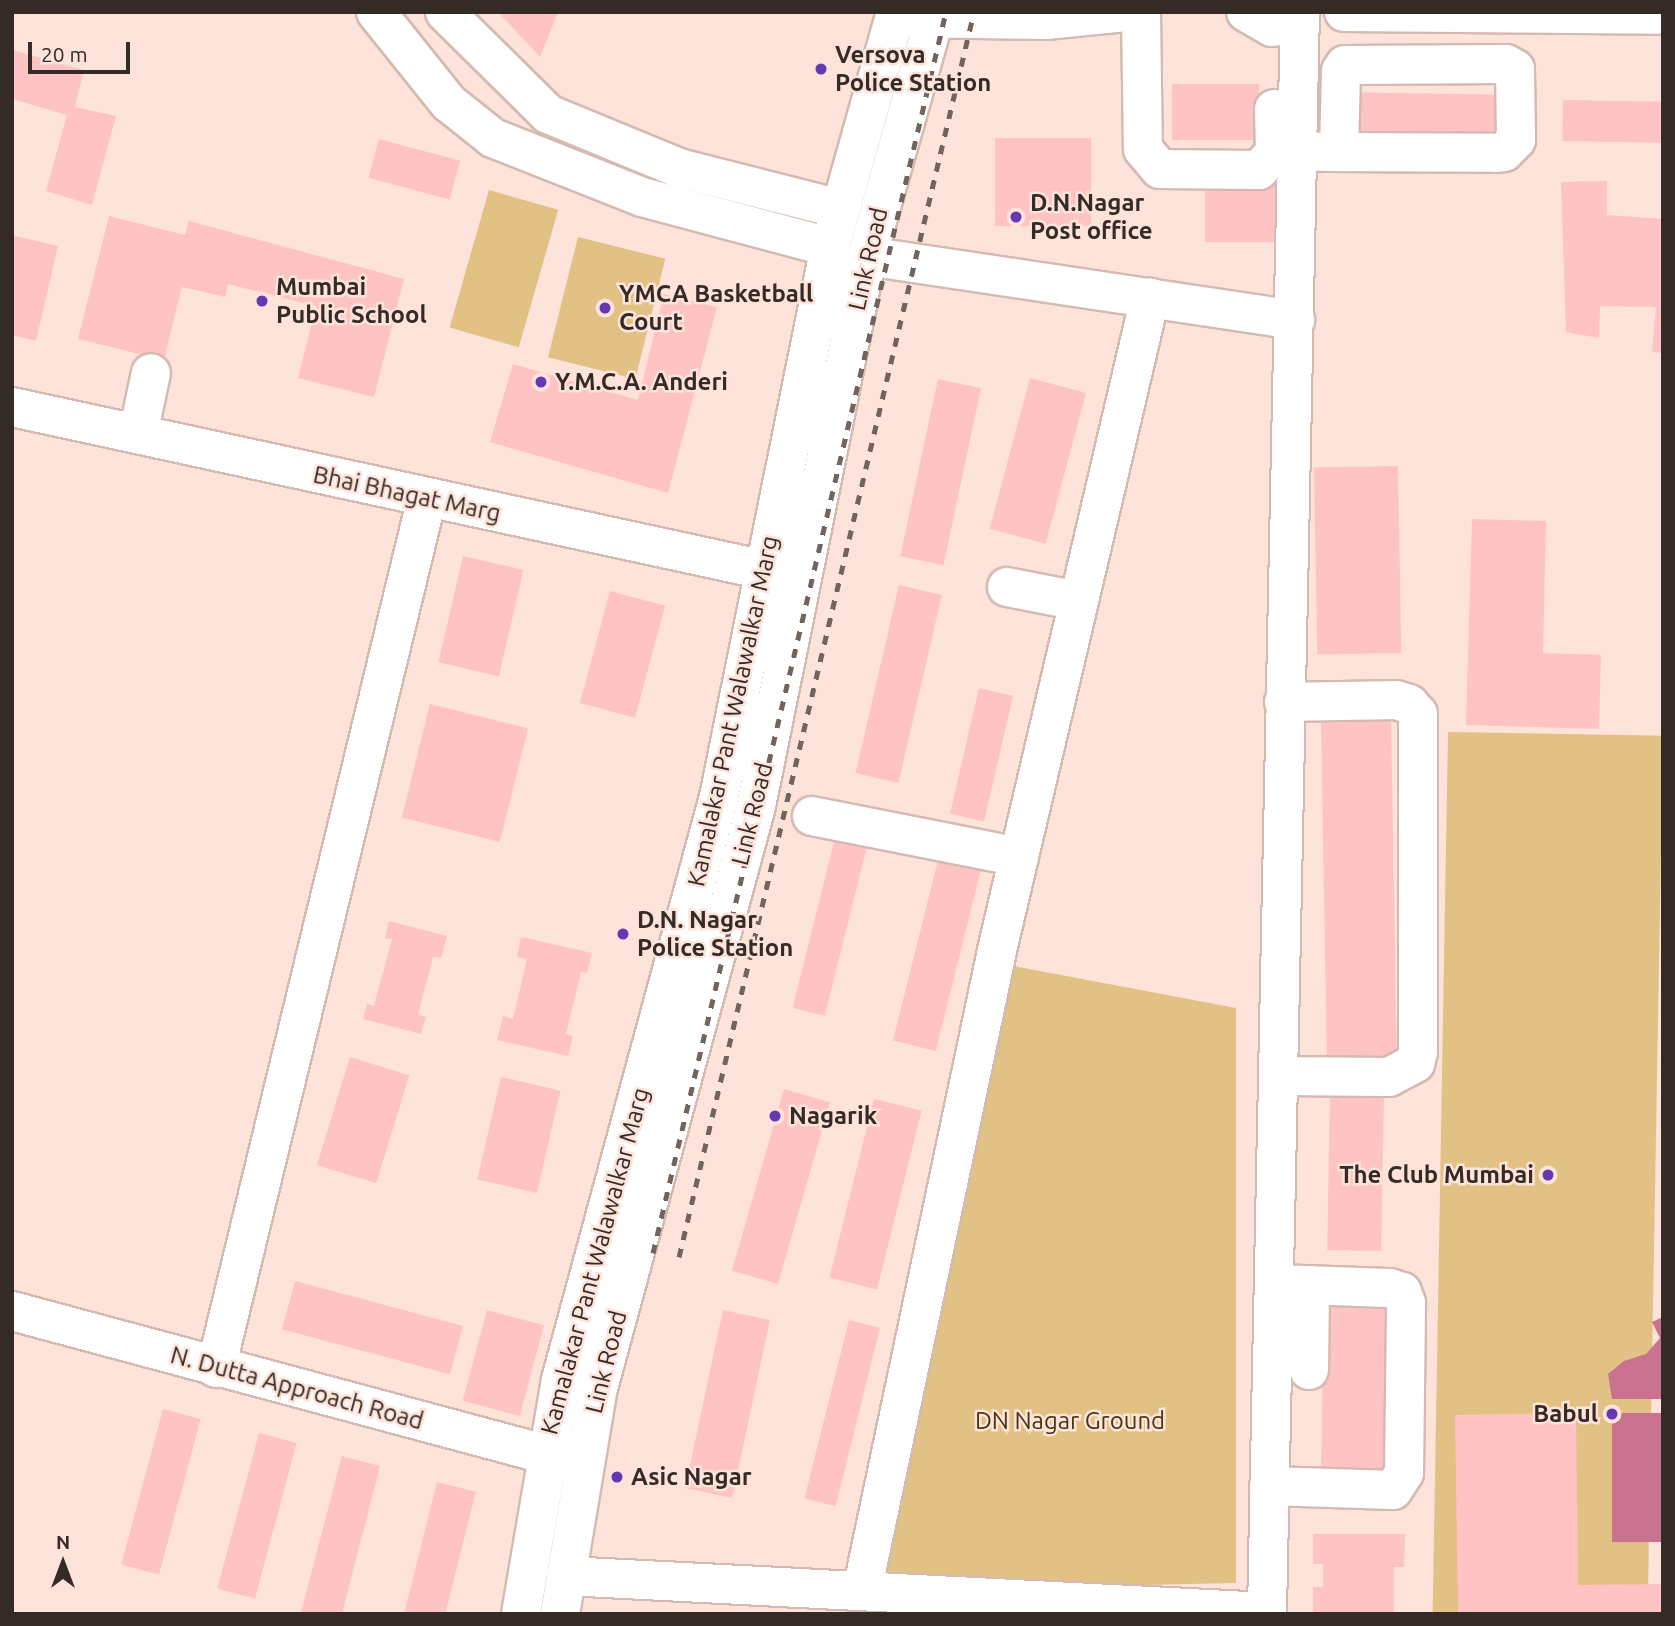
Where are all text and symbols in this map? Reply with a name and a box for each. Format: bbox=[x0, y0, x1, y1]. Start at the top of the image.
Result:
scale bar bbox=[32, 28, 133, 72]
place label: Versova Police Station bbox=[835, 41, 991, 97]
text: 20 m bbox=[41, 42, 88, 66]
marker: Versova Police Station bbox=[813, 61, 829, 77]
place label: D.N.Nagar Post office bbox=[1030, 189, 1153, 245]
street label: Link Road bbox=[842, 205, 894, 313]
marker: D.N.Nagar Post office bbox=[1008, 209, 1024, 225]
place label: Mumbai Public School bbox=[276, 273, 427, 329]
place label: YMCA Basketball Court bbox=[619, 280, 813, 336]
marker: Mumbai Public School bbox=[254, 293, 270, 309]
marker: YMCA Basketball Court bbox=[597, 300, 613, 316]
place label: Y.M.C.A. Anderi bbox=[555, 368, 728, 396]
marker: Y.M.C.A. Anderi bbox=[533, 374, 549, 390]
street label: Bhai Bhagat Marg bbox=[311, 460, 503, 528]
street label: Kamalakar Pant Walawalkar Marg bbox=[682, 533, 784, 889]
street label: Link Road bbox=[725, 760, 779, 868]
place label: D.N. Nagar Police Station bbox=[637, 906, 793, 962]
marker: D.N. Nagar Police Station bbox=[615, 926, 631, 942]
street label: Kamalakar Pant Walawalkar Marg bbox=[535, 1084, 655, 1438]
place label: Nagarik bbox=[789, 1102, 877, 1130]
marker: Nagarik bbox=[767, 1108, 783, 1124]
place label: The Club Mumbai bbox=[1339, 1161, 1534, 1189]
marker: The Club Mumbai bbox=[1540, 1167, 1556, 1183]
street label: Link Road bbox=[579, 1308, 633, 1416]
street label: N. Dutta Approach Road bbox=[167, 1340, 427, 1436]
place label: Babul bbox=[1533, 1400, 1598, 1428]
marker: Babul bbox=[1604, 1406, 1620, 1422]
park label: DN Nagar Ground bbox=[975, 1407, 1165, 1435]
place label: Asic Nagar bbox=[631, 1463, 752, 1491]
marker: Asic Nagar bbox=[609, 1469, 625, 1485]
north arrow bbox=[28, 1528, 98, 1598]
text: N bbox=[56, 1531, 70, 1553]

